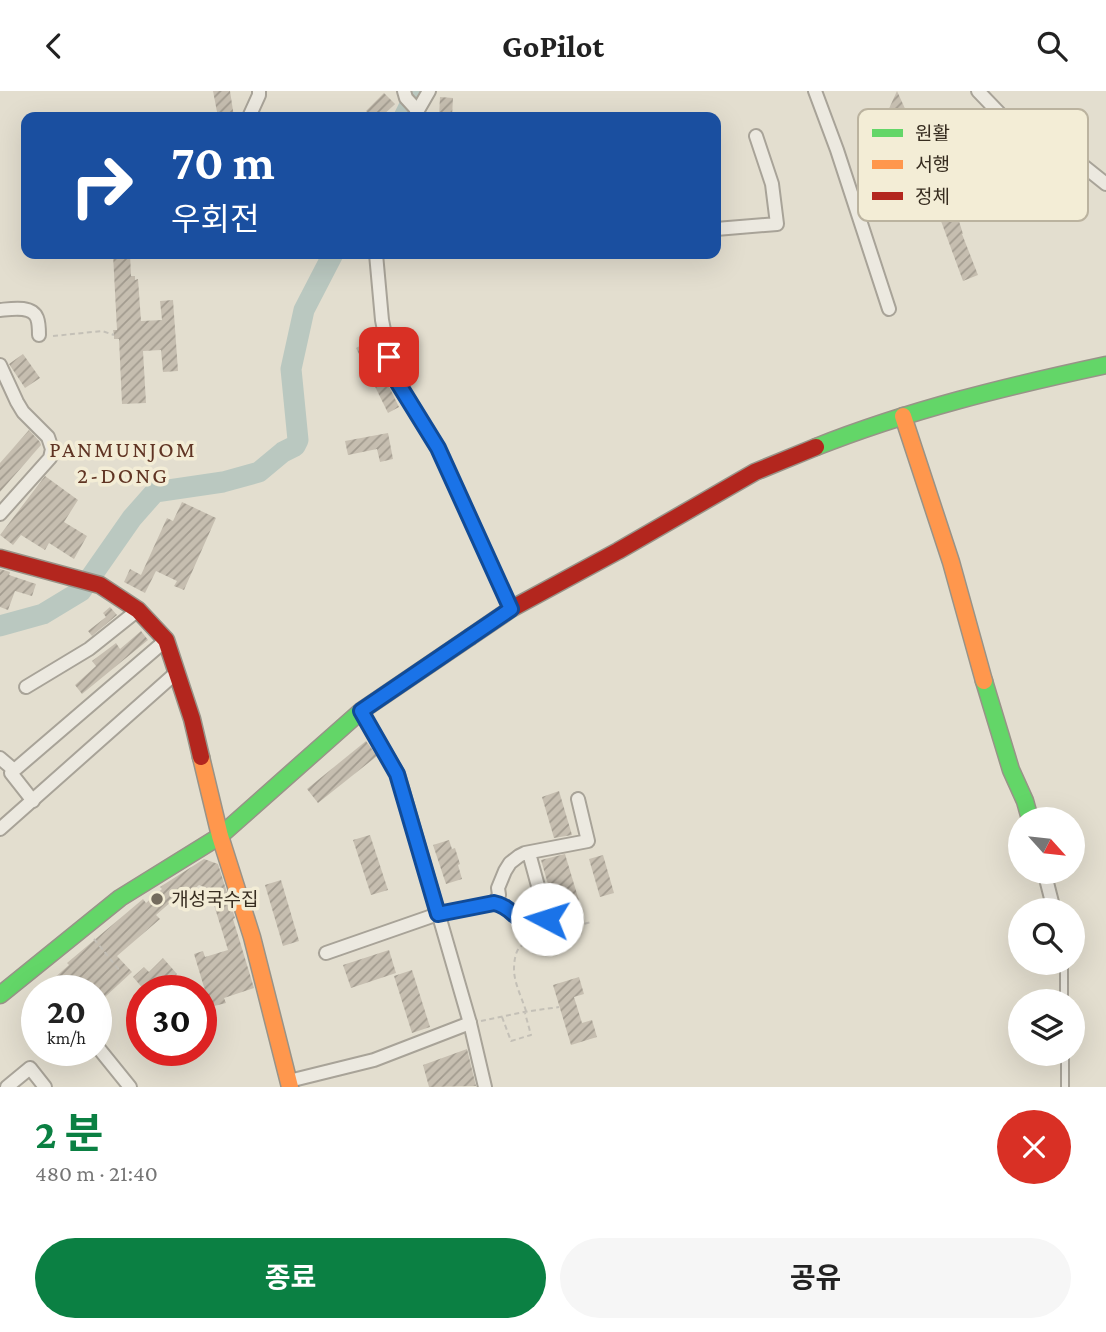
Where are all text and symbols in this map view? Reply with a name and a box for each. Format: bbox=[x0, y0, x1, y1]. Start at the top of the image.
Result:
icon: back bbox=[35, 27, 73, 65]
icon: search bbox=[1033, 27, 1071, 65]
text: GoPilot bbox=[502, 28, 604, 64]
legend bbox=[858, 109, 1088, 221]
text: 원활 bbox=[915, 123, 950, 144]
text: 70 m bbox=[171, 135, 275, 190]
icon: right bbox=[56, 140, 147, 231]
text: 서행 bbox=[915, 154, 950, 175]
text: 정체 bbox=[915, 186, 950, 207]
text: 우회전 bbox=[171, 201, 259, 237]
pin bbox=[359, 327, 419, 387]
icon: arrive bbox=[370, 338, 408, 376]
district label: PANMUNJOM 2-DONG bbox=[49, 436, 197, 488]
north arrow bbox=[1008, 807, 1085, 884]
map controls bbox=[1008, 807, 1085, 1066]
position arrow bbox=[510, 882, 584, 956]
place label: 개성국수집 bbox=[171, 889, 258, 910]
marker: 개성국수집 bbox=[149, 891, 165, 907]
button: search bbox=[1008, 898, 1085, 975]
speed limit sign: 30 bbox=[126, 975, 217, 1066]
button: layers bbox=[1008, 989, 1085, 1066]
text: 20 bbox=[47, 992, 86, 1031]
text: km/h bbox=[47, 1028, 86, 1048]
text: 2 분 bbox=[35, 1110, 103, 1157]
button: close bbox=[997, 1110, 1071, 1184]
text: 480 m · 21:40 bbox=[35, 1160, 158, 1186]
button: 종료 bbox=[35, 1238, 546, 1318]
button: 공유 bbox=[560, 1238, 1071, 1318]

